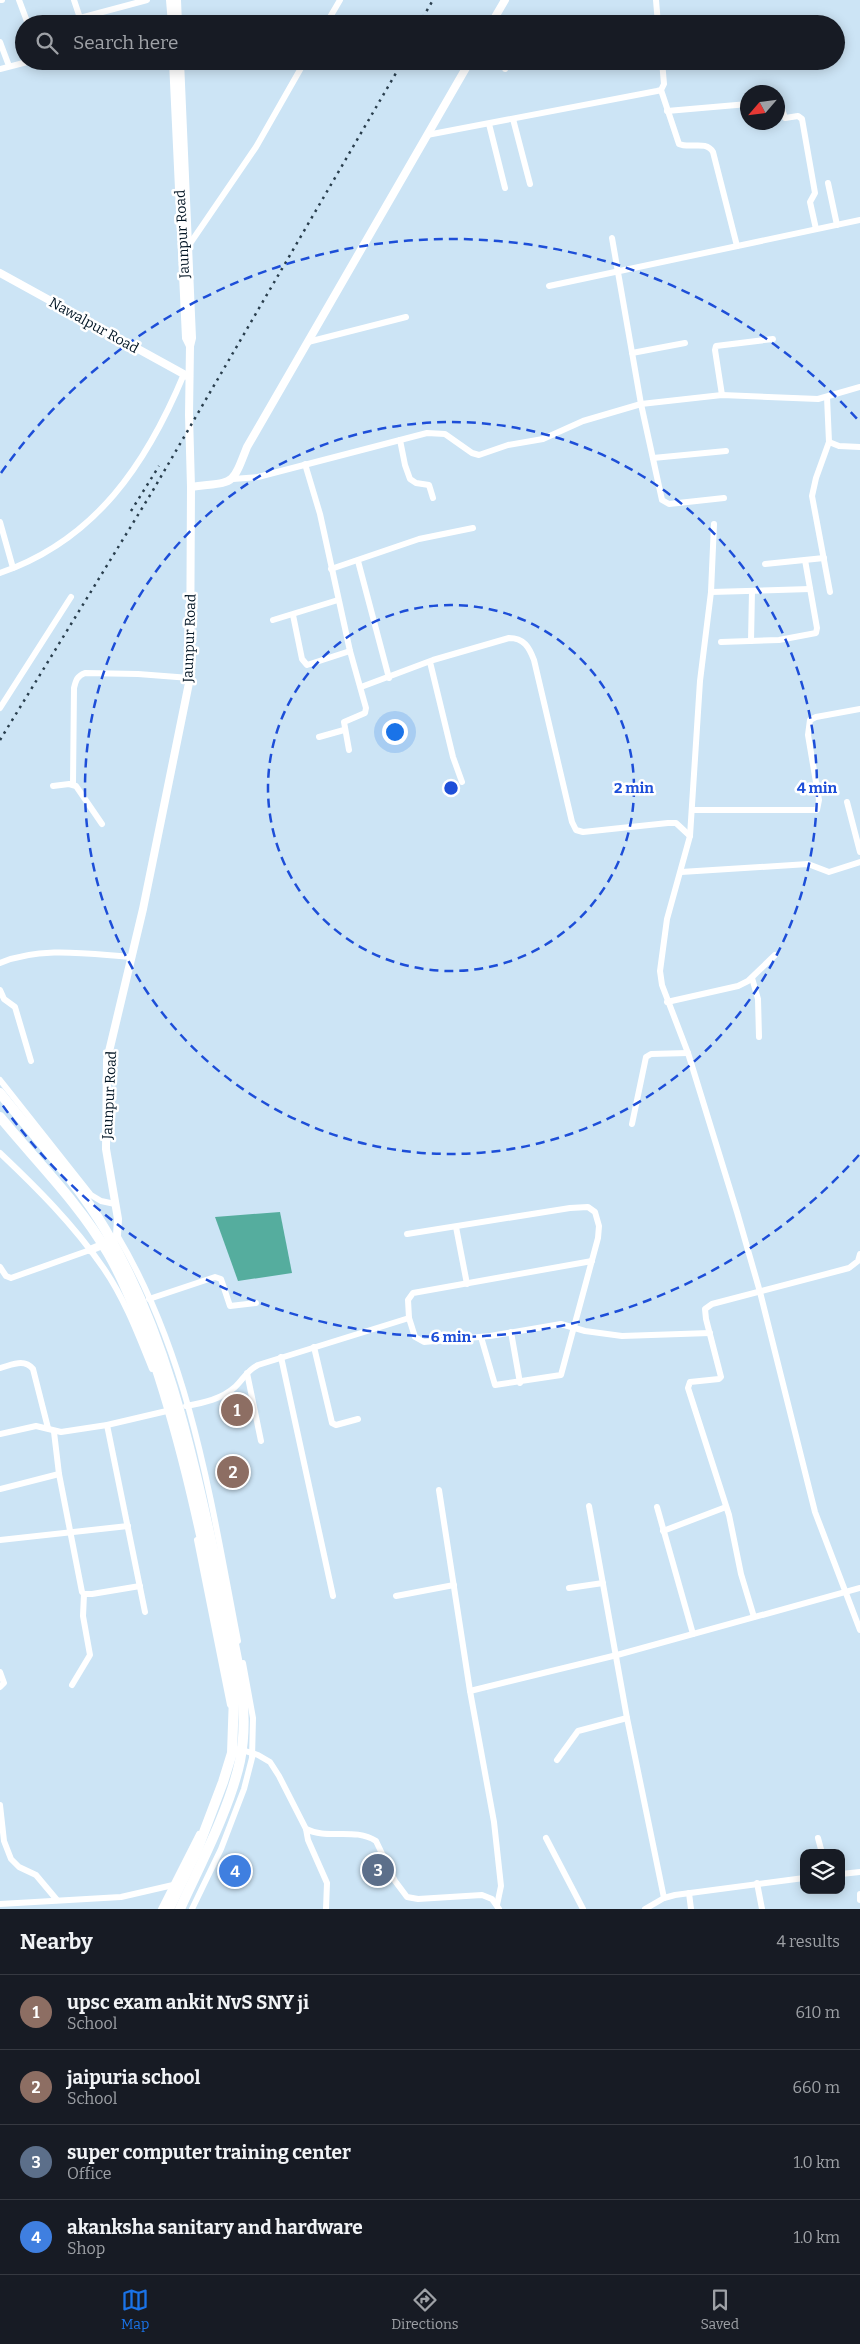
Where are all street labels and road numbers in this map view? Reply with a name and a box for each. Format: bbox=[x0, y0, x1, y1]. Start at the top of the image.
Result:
street label: Jaunpur Road bbox=[172, 189, 193, 280]
street label: Nawalpur Road bbox=[46, 294, 141, 357]
street label: Jaunpur Road bbox=[179, 594, 200, 684]
street label: Jaunpur Road bbox=[99, 1050, 120, 1141]

